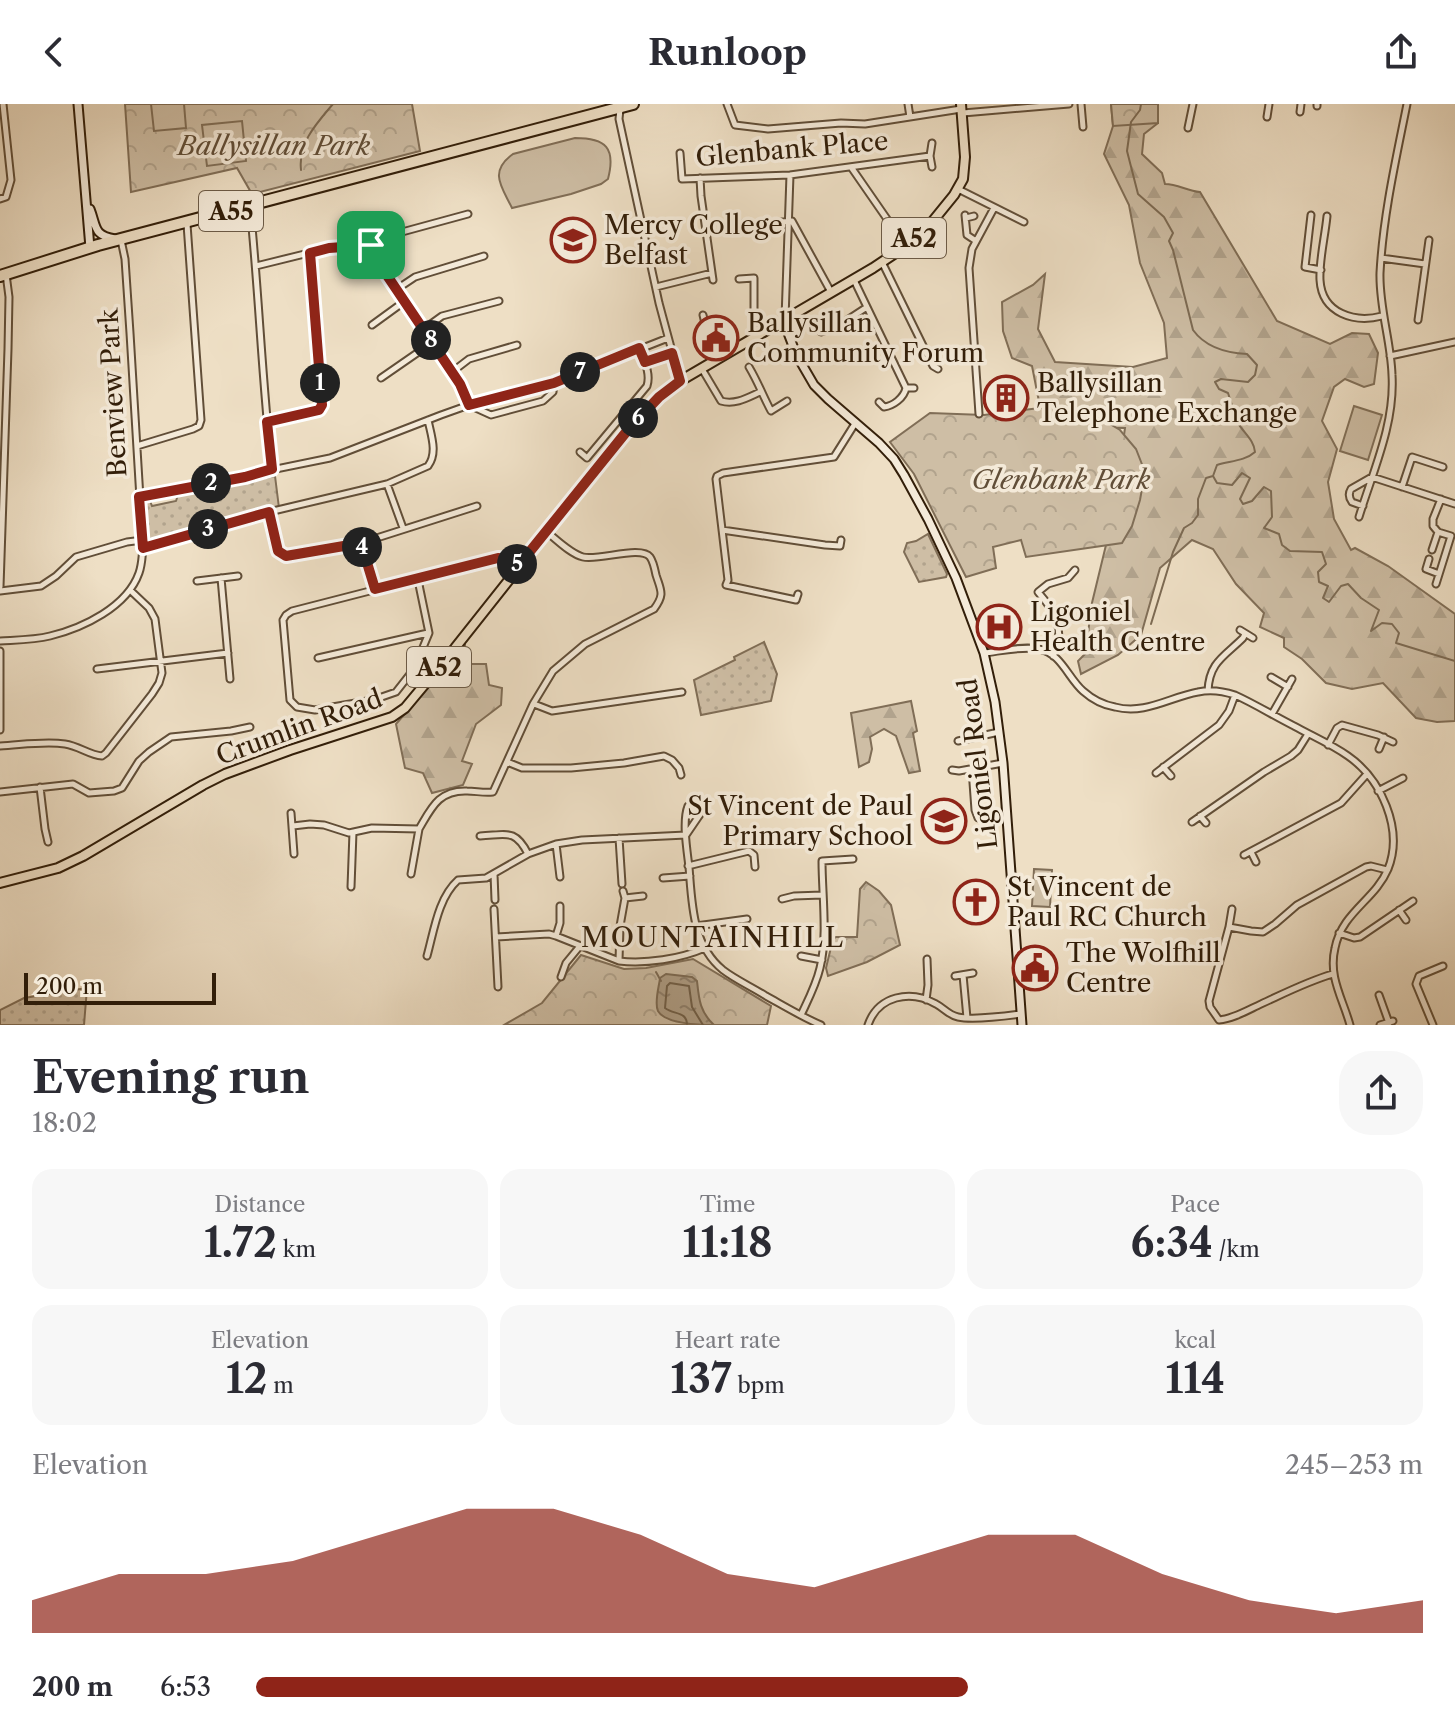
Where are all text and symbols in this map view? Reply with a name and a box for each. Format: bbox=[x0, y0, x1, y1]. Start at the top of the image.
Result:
icon: back bbox=[32, 30, 76, 74]
text: Runloop bbox=[648, 30, 807, 74]
icon: share bbox=[1379, 30, 1423, 74]
street label: Glenbank Place bbox=[694, 125, 890, 173]
park label: Ballysillan Park bbox=[176, 130, 371, 162]
road number: A55 bbox=[199, 191, 263, 231]
place label: Mercy College Belfast bbox=[604, 209, 783, 271]
pin bbox=[337, 211, 405, 279]
school or university icon: Mercy College Belfast bbox=[549, 216, 597, 264]
road number: A52 bbox=[882, 218, 946, 258]
icon: arrive bbox=[349, 223, 393, 267]
street label: Benview Park bbox=[93, 307, 133, 478]
place label: Ballysillan Community Forum bbox=[747, 307, 984, 369]
public building icon: Ballysillan Community Forum bbox=[692, 314, 740, 362]
pin: 8 bbox=[411, 320, 451, 360]
text: 8 bbox=[424, 326, 438, 353]
pin: 7 bbox=[560, 352, 600, 392]
text: 7 bbox=[574, 358, 586, 385]
pin: 1 bbox=[300, 363, 340, 403]
place label: Ballysillan Telephone Exchange bbox=[1037, 367, 1297, 429]
text: 1 bbox=[315, 369, 325, 396]
building icon: Ballysillan Telephone Exchange bbox=[982, 374, 1030, 422]
pin: 6 bbox=[618, 398, 658, 438]
text: 6 bbox=[631, 404, 645, 431]
pin: 2 bbox=[191, 463, 231, 503]
park label: Glenbank Park bbox=[972, 464, 1151, 496]
text: 2 bbox=[205, 469, 218, 496]
pin: 3 bbox=[188, 509, 228, 549]
text: 3 bbox=[202, 515, 214, 542]
pin: 4 bbox=[342, 527, 382, 567]
text: 4 bbox=[355, 533, 369, 560]
pin: 5 bbox=[497, 544, 537, 584]
text: 5 bbox=[511, 550, 523, 577]
place label: Ligoniel Health Centre bbox=[1030, 596, 1205, 658]
hospital icon: Ligoniel Health Centre bbox=[975, 603, 1023, 651]
road number: A52 bbox=[407, 647, 471, 687]
street label: Ligoniel Road bbox=[952, 676, 1004, 851]
street label: Crumlin Road bbox=[212, 682, 387, 772]
place label: St Vincent de Paul Primary School bbox=[687, 790, 913, 852]
school or university icon: St Vincent de Paul Primary School bbox=[920, 797, 968, 845]
place label: St Vincent de Paul RC Church bbox=[1007, 871, 1207, 933]
church icon: St Vincent de Paul RC Church bbox=[952, 878, 1000, 926]
district label: MOUNTAINHILL bbox=[581, 920, 845, 954]
place label: The Wolfhill Centre bbox=[1066, 937, 1221, 999]
public building icon: The Wolfhill Centre bbox=[1011, 944, 1059, 992]
scale bar bbox=[24, 969, 216, 1005]
text: 200 m bbox=[36, 973, 103, 1000]
text: Evening run bbox=[32, 1050, 309, 1104]
button: share bbox=[1339, 1051, 1423, 1135]
text: 18:02 bbox=[32, 1107, 97, 1139]
text: Distance bbox=[214, 1191, 305, 1218]
text: Time bbox=[700, 1191, 755, 1218]
text: Pace bbox=[1170, 1191, 1220, 1218]
text: 1.72 bbox=[204, 1218, 277, 1267]
text: 11:18 bbox=[682, 1218, 773, 1267]
text: 6:34 bbox=[1131, 1218, 1213, 1267]
text: km bbox=[277, 1236, 316, 1263]
text: /km bbox=[1213, 1236, 1260, 1263]
text: Elevation bbox=[211, 1327, 309, 1354]
text: Heart rate bbox=[674, 1327, 781, 1354]
text: kcal bbox=[1174, 1327, 1216, 1354]
text: 12 bbox=[226, 1354, 267, 1403]
text: 137 bbox=[670, 1354, 732, 1403]
text: 114 bbox=[1165, 1354, 1225, 1403]
text: m bbox=[267, 1372, 294, 1399]
text: bpm bbox=[732, 1372, 785, 1399]
text: Elevation bbox=[32, 1449, 148, 1481]
text: 245–253 m bbox=[1285, 1449, 1423, 1481]
text: 200 m bbox=[32, 1671, 113, 1703]
text: 6:53 bbox=[160, 1671, 211, 1703]

